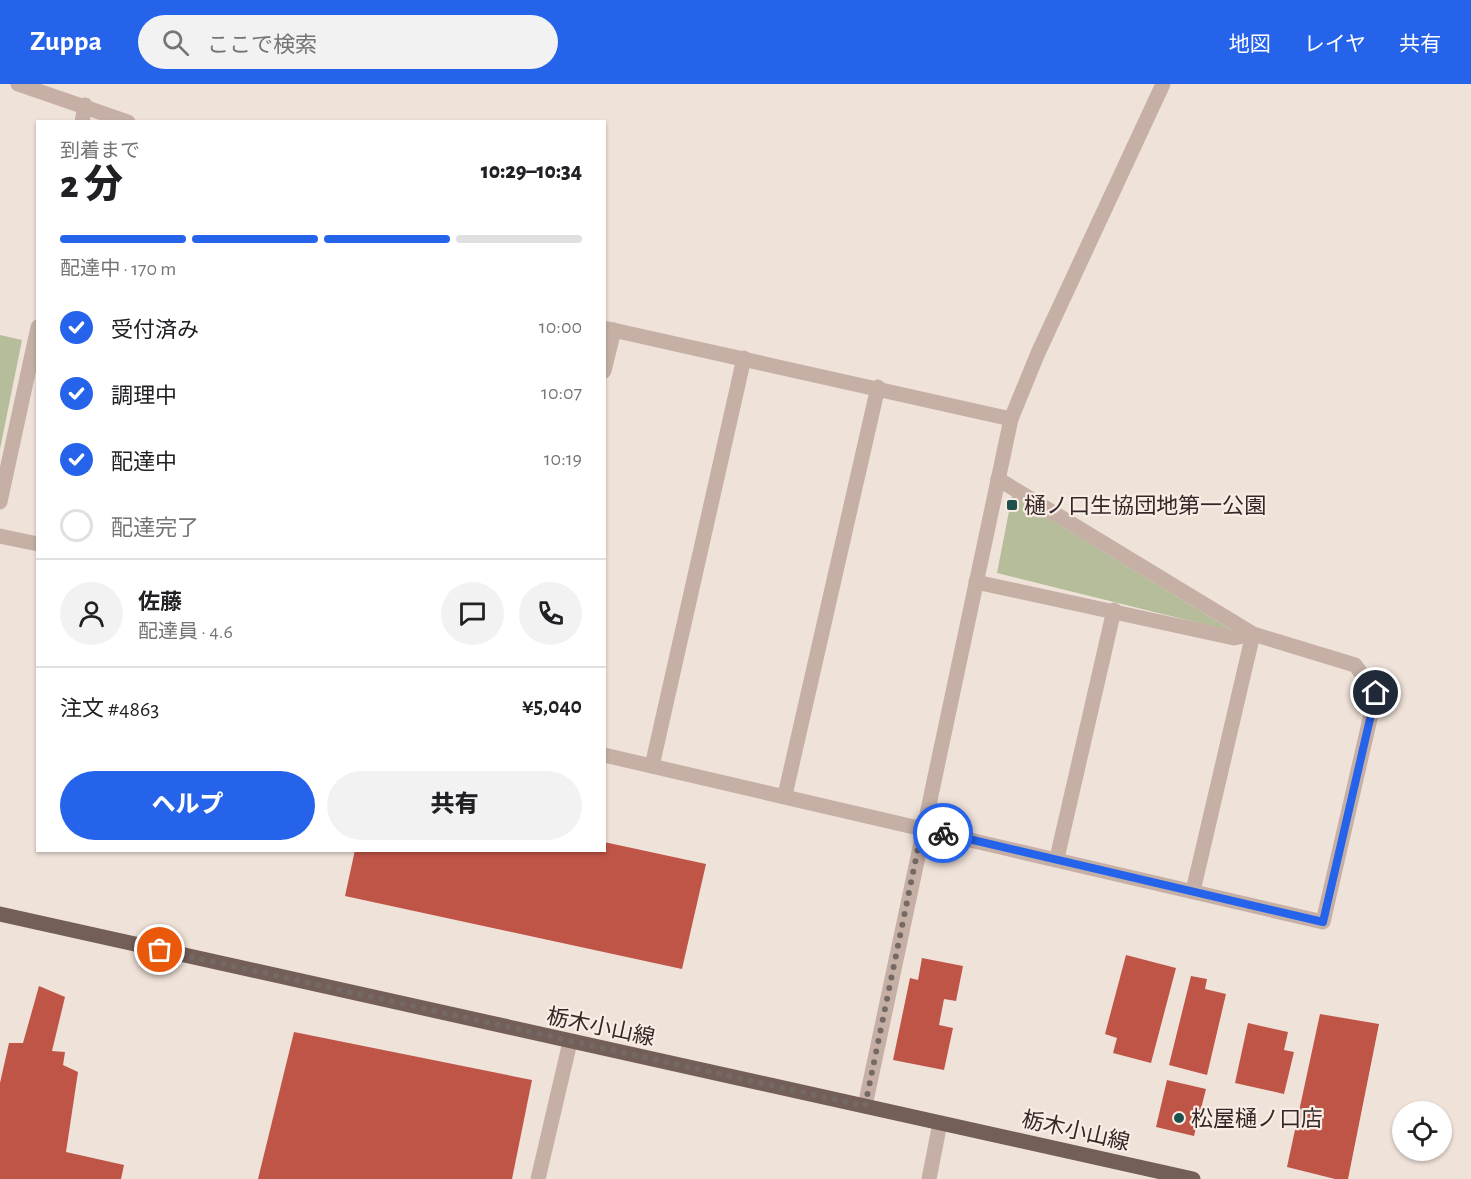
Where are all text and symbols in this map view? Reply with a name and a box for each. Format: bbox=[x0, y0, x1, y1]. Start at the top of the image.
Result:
search box bbox=[138, 15, 558, 69]
icon: search bbox=[159, 26, 192, 59]
text: Zuppa bbox=[30, 28, 102, 56]
text: ここで検索 bbox=[207, 34, 317, 56]
text: 地図 bbox=[1229, 34, 1271, 55]
text: レイヤ bbox=[1304, 34, 1366, 55]
text: 共有 bbox=[1399, 34, 1441, 55]
text: 到着まで bbox=[60, 141, 140, 161]
text: 10:29–10:34 bbox=[481, 160, 582, 182]
text: 2 分 bbox=[60, 166, 123, 205]
text: 配達中 · 170 m bbox=[60, 259, 176, 279]
icon: check bbox=[60, 311, 93, 344]
text: 10:00 bbox=[539, 317, 582, 337]
text: 受付済み bbox=[111, 319, 199, 341]
icon: check bbox=[60, 377, 93, 410]
text: 10:07 bbox=[541, 383, 582, 403]
text: 調理中 bbox=[111, 385, 177, 407]
icon: check bbox=[60, 443, 93, 476]
text: 10:19 bbox=[544, 449, 582, 469]
text: 配達中 bbox=[111, 451, 177, 473]
place label: 樋ノ口生協団地第一公園 bbox=[1024, 494, 1266, 517]
marker: 樋ノ口生協団地第一公園 bbox=[1005, 498, 1019, 512]
text: 配達完了 bbox=[111, 517, 199, 539]
button: person bbox=[60, 582, 123, 645]
button: chat bbox=[441, 582, 504, 645]
button: phone bbox=[519, 582, 582, 645]
text: 佐藤 bbox=[138, 591, 182, 613]
text: 配達員 · 4.6 bbox=[138, 622, 233, 642]
pin bbox=[1350, 667, 1401, 718]
icon: home bbox=[1359, 676, 1392, 709]
text: ¥5,040 bbox=[522, 695, 582, 717]
text: 注文 #4863 bbox=[60, 698, 159, 720]
button: ヘルプ bbox=[60, 771, 315, 840]
button: 共有 bbox=[327, 771, 582, 840]
courier bbox=[913, 803, 973, 863]
icon: bike bbox=[927, 817, 960, 850]
pin bbox=[134, 924, 185, 975]
icon: bag bbox=[143, 933, 176, 966]
street label: 栃木小山線 bbox=[545, 1004, 657, 1049]
map controls bbox=[1392, 1101, 1452, 1161]
button: locate bbox=[1392, 1101, 1452, 1161]
street label: 栃木小山線 bbox=[1020, 1107, 1132, 1154]
place label: 松屋樋ノ口店 bbox=[1191, 1107, 1323, 1130]
marker: 松屋樋ノ口店 bbox=[1172, 1111, 1186, 1125]

